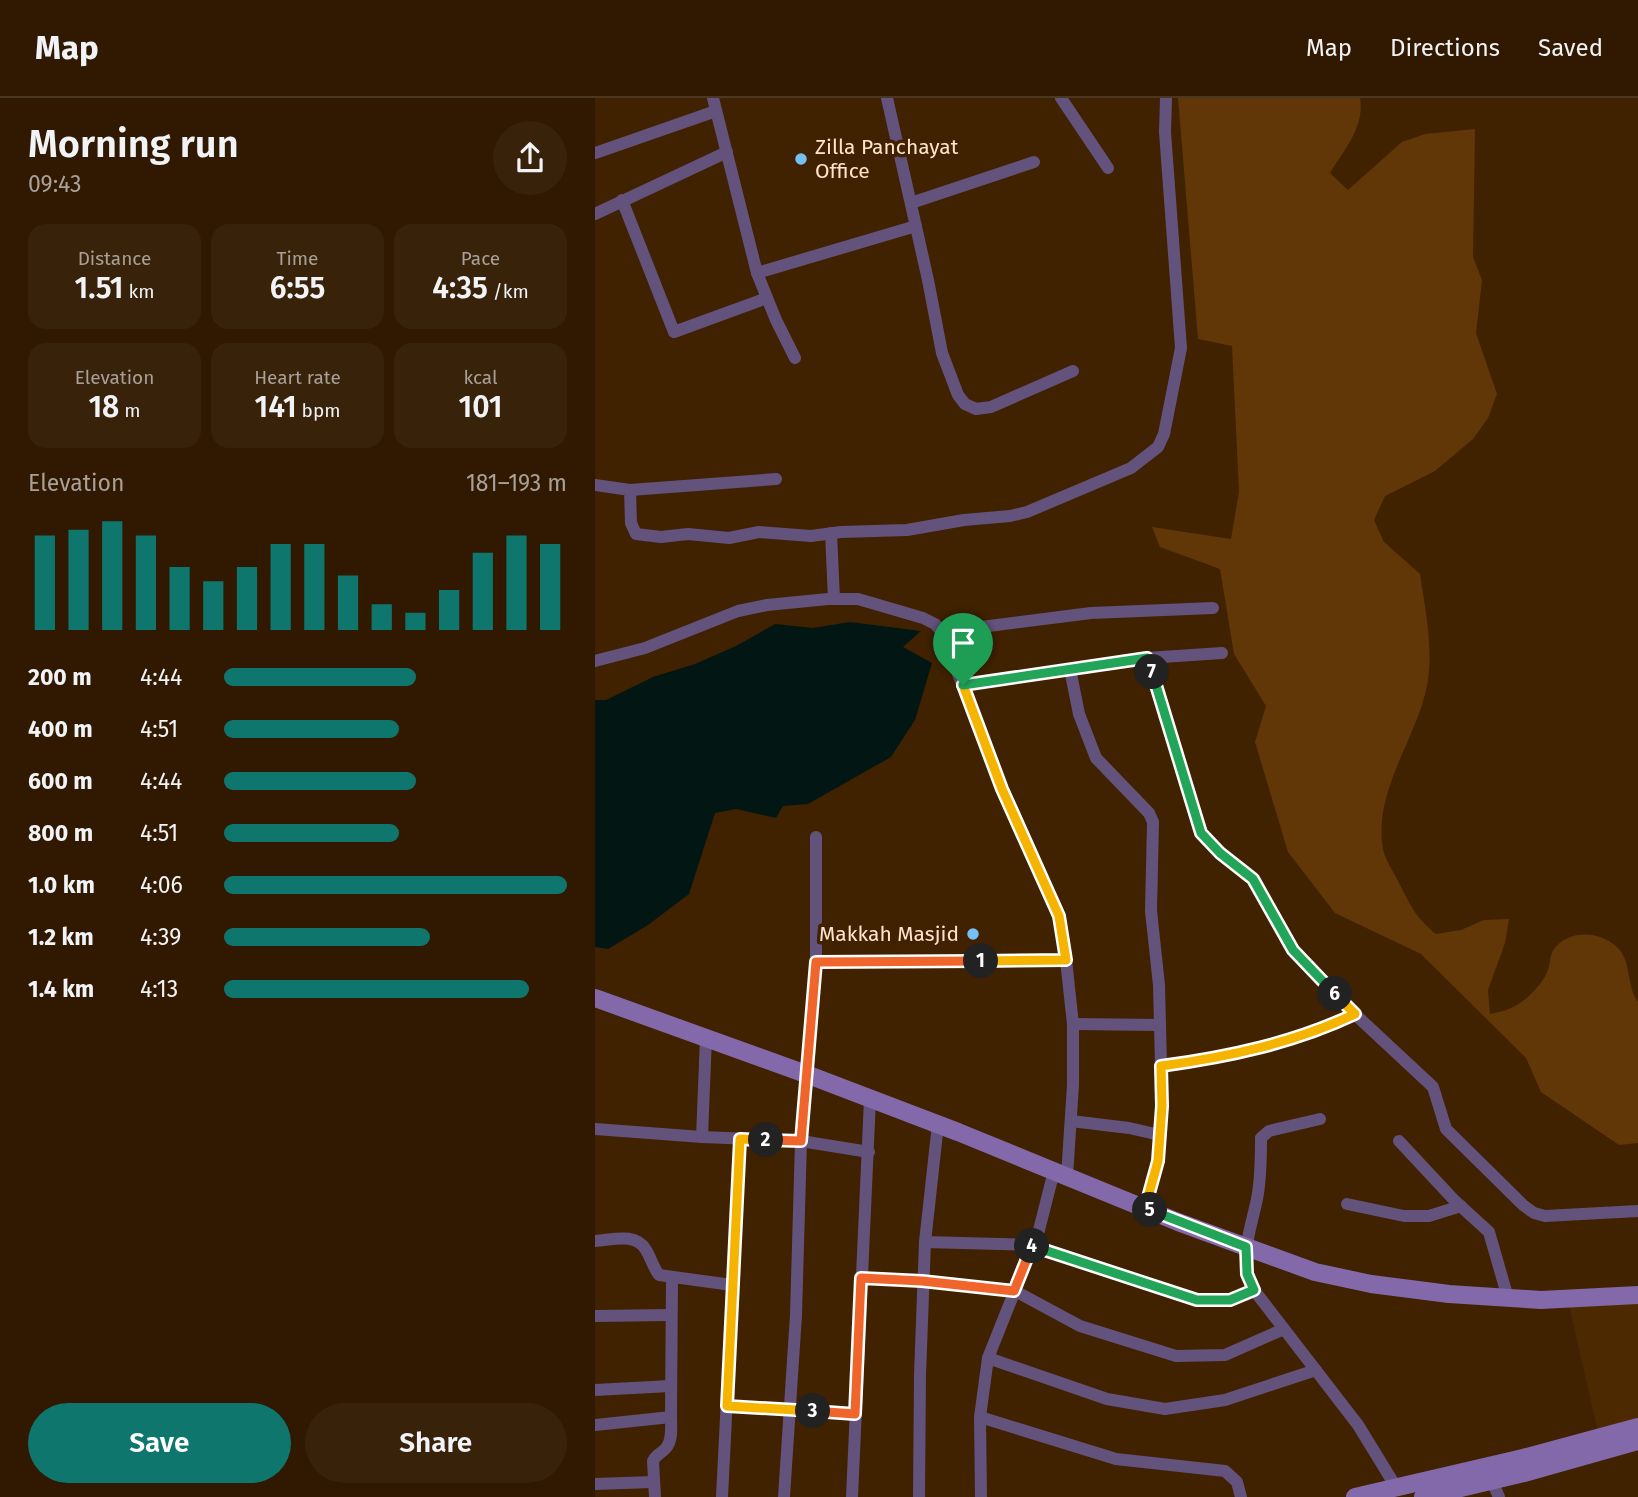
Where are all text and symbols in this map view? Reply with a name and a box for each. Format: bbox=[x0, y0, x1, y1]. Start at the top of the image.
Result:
text: Map bbox=[35, 28, 99, 68]
text: Map bbox=[1306, 34, 1352, 62]
text: Directions bbox=[1390, 34, 1500, 62]
text: Saved bbox=[1538, 34, 1603, 62]
text: Morning run bbox=[28, 121, 239, 167]
button: share bbox=[493, 121, 567, 195]
place label: Zilla Panchayat Office bbox=[815, 134, 959, 184]
marker: Zilla Panchayat Office bbox=[793, 151, 809, 167]
text: 09:43 bbox=[28, 170, 81, 198]
text: Distance bbox=[78, 247, 151, 270]
text: Time bbox=[277, 247, 318, 270]
text: Pace bbox=[461, 247, 500, 270]
text: 1.51 bbox=[74, 270, 123, 306]
text: 6:55 bbox=[270, 270, 325, 306]
text: 4:35 bbox=[432, 270, 488, 306]
text: km bbox=[123, 280, 155, 303]
text: /km bbox=[488, 280, 529, 303]
text: Elevation bbox=[75, 366, 154, 389]
text: Heart rate bbox=[254, 366, 341, 389]
text: kcal bbox=[463, 366, 498, 389]
text: 18 bbox=[88, 389, 119, 425]
text: 141 bbox=[255, 389, 297, 425]
text: 101 bbox=[458, 389, 503, 425]
text: m bbox=[119, 399, 141, 422]
text: bpm bbox=[297, 399, 340, 422]
text: Elevation bbox=[28, 469, 124, 497]
text: 181–193 m bbox=[466, 469, 567, 497]
pin bbox=[933, 613, 993, 685]
icon: arrive bbox=[944, 624, 982, 662]
pin: 7 bbox=[1135, 654, 1169, 690]
text: 7 bbox=[1147, 660, 1156, 683]
text: 200 m bbox=[28, 663, 92, 691]
text: 4:44 bbox=[140, 663, 182, 691]
text: 400 m bbox=[28, 715, 93, 743]
text: 4:51 bbox=[140, 715, 178, 743]
text: 600 m bbox=[28, 767, 93, 795]
text: 4:44 bbox=[140, 767, 182, 795]
text: 800 m bbox=[28, 819, 93, 847]
text: 4:51 bbox=[140, 819, 178, 847]
text: 1.0 km bbox=[28, 871, 95, 899]
text: 4:06 bbox=[140, 871, 183, 899]
place label: Makkah Masjid bbox=[819, 921, 959, 947]
text: 1.2 km bbox=[28, 923, 94, 951]
text: 4:39 bbox=[140, 923, 181, 951]
marker: Makkah Masjid bbox=[965, 926, 981, 942]
pin: 1 bbox=[963, 944, 999, 978]
text: 1 bbox=[976, 949, 985, 972]
text: 1.4 km bbox=[28, 975, 94, 1003]
text: 4:13 bbox=[140, 975, 178, 1003]
pin: 6 bbox=[1317, 976, 1353, 1012]
text: 6 bbox=[1329, 982, 1340, 1005]
pin: 2 bbox=[749, 1122, 783, 1158]
text: 2 bbox=[761, 1128, 770, 1151]
pin: 5 bbox=[1133, 1192, 1167, 1228]
text: 5 bbox=[1144, 1198, 1155, 1221]
pin: 4 bbox=[1015, 1228, 1049, 1264]
text: 4 bbox=[1026, 1234, 1037, 1257]
pin: 3 bbox=[795, 1394, 830, 1428]
text: 3 bbox=[808, 1399, 817, 1422]
button: Save bbox=[28, 1403, 291, 1483]
button: Share bbox=[305, 1403, 567, 1483]

